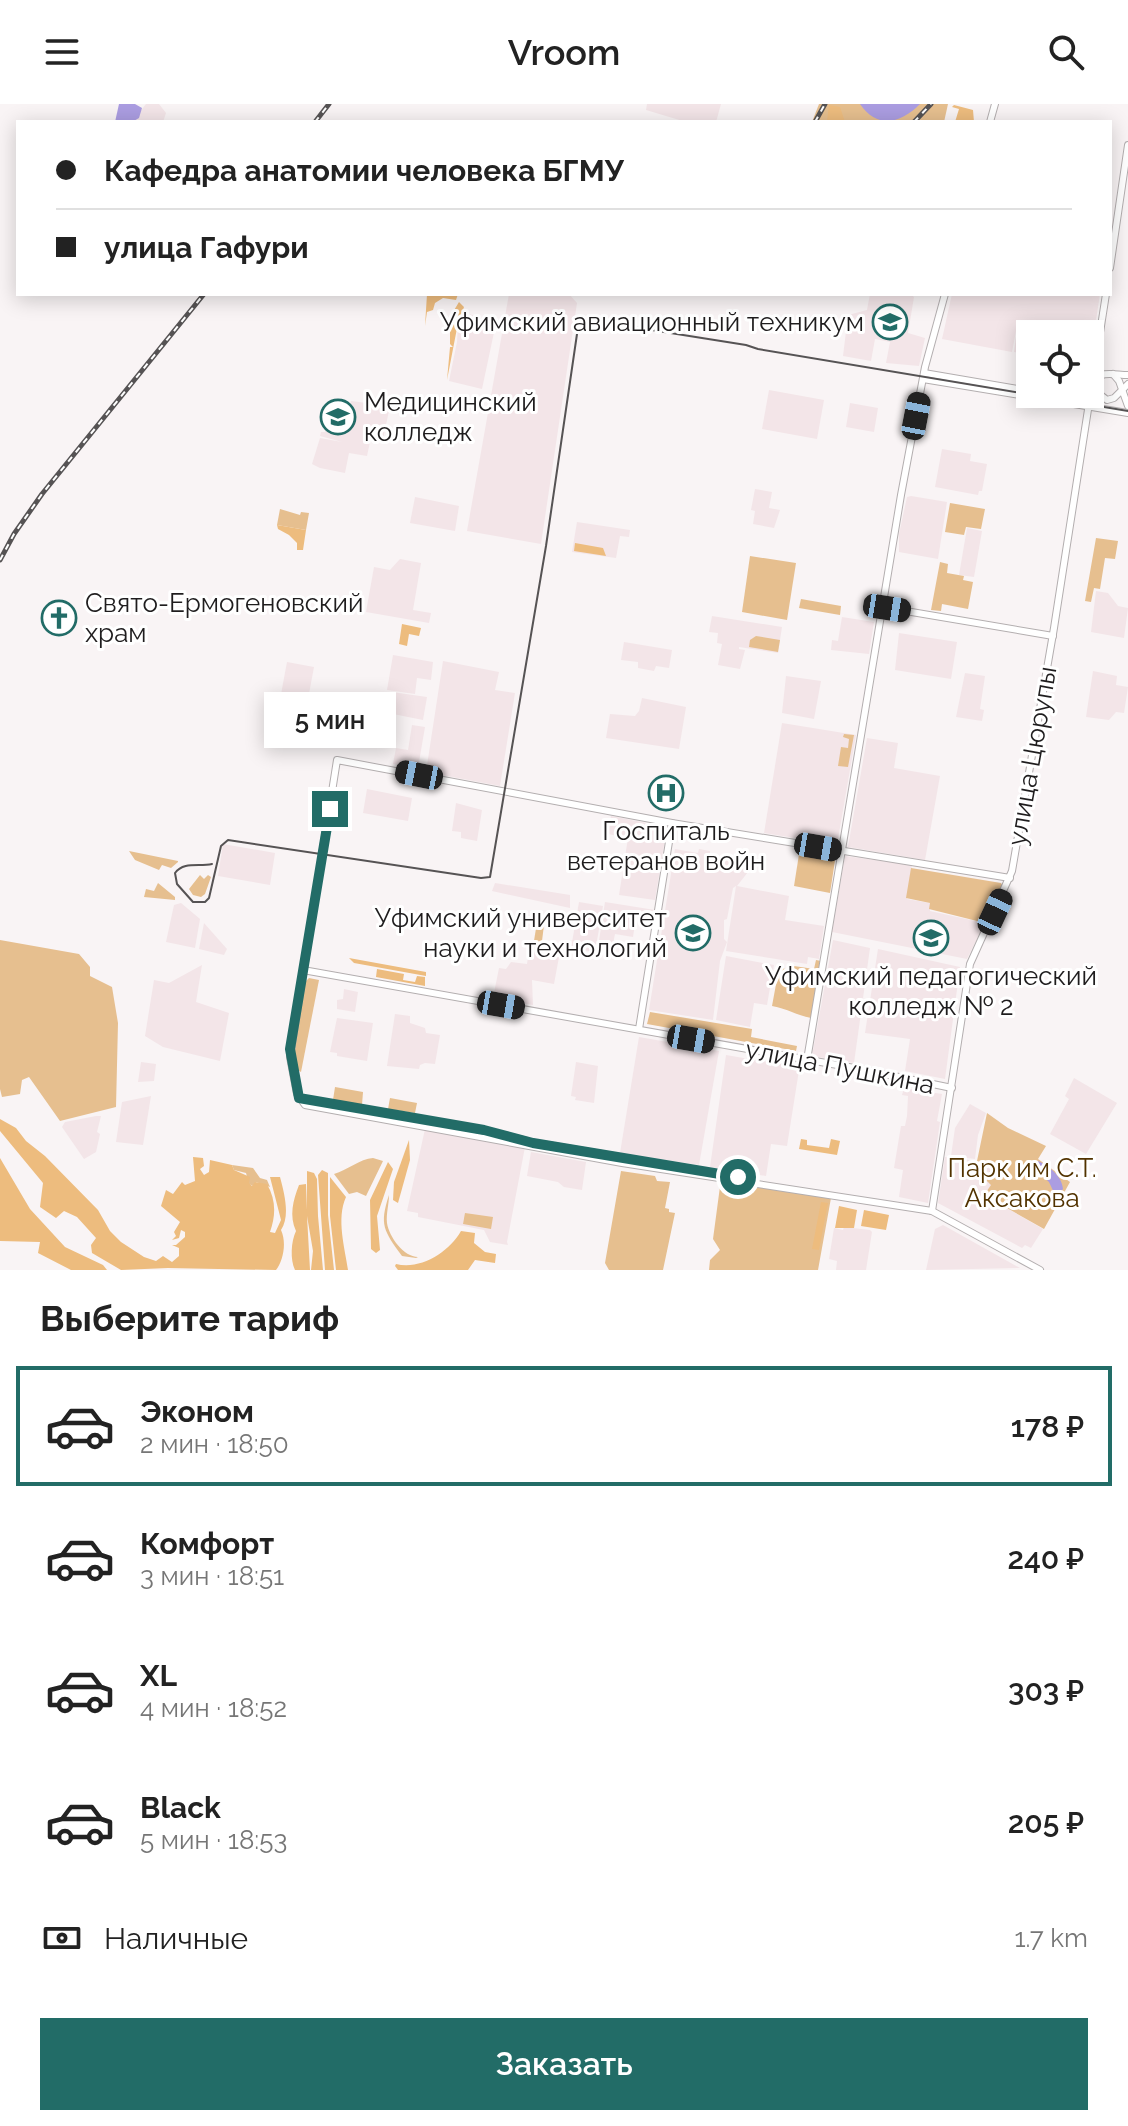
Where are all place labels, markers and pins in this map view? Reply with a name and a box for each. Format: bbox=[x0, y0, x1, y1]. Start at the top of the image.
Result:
school or university icon: Уфимский авиационный техникум bbox=[871, 303, 909, 341]
place label: Уфимский авиационный техникум bbox=[440, 307, 864, 337]
place label: Медицинский колледж bbox=[364, 387, 537, 447]
school or university icon: Медицинский колледж bbox=[319, 398, 357, 436]
place label: Свято-Ермогеновский храм bbox=[85, 588, 364, 648]
church icon: Свято-Ермогеновский храм bbox=[40, 599, 78, 637]
hospital icon: Госпиталь ветеранов войн bbox=[647, 774, 685, 812]
place label: Госпиталь ветеранов войн bbox=[567, 816, 765, 876]
place label: Уфимский университет науки и технологий bbox=[375, 903, 667, 963]
school or university icon: Уфимский университет науки и технологий bbox=[674, 914, 712, 952]
school or university icon: Уфимский педагогический колледж № 2 bbox=[912, 919, 950, 957]
place label: Уфимский педагогический колледж № 2 bbox=[765, 961, 1097, 1021]

